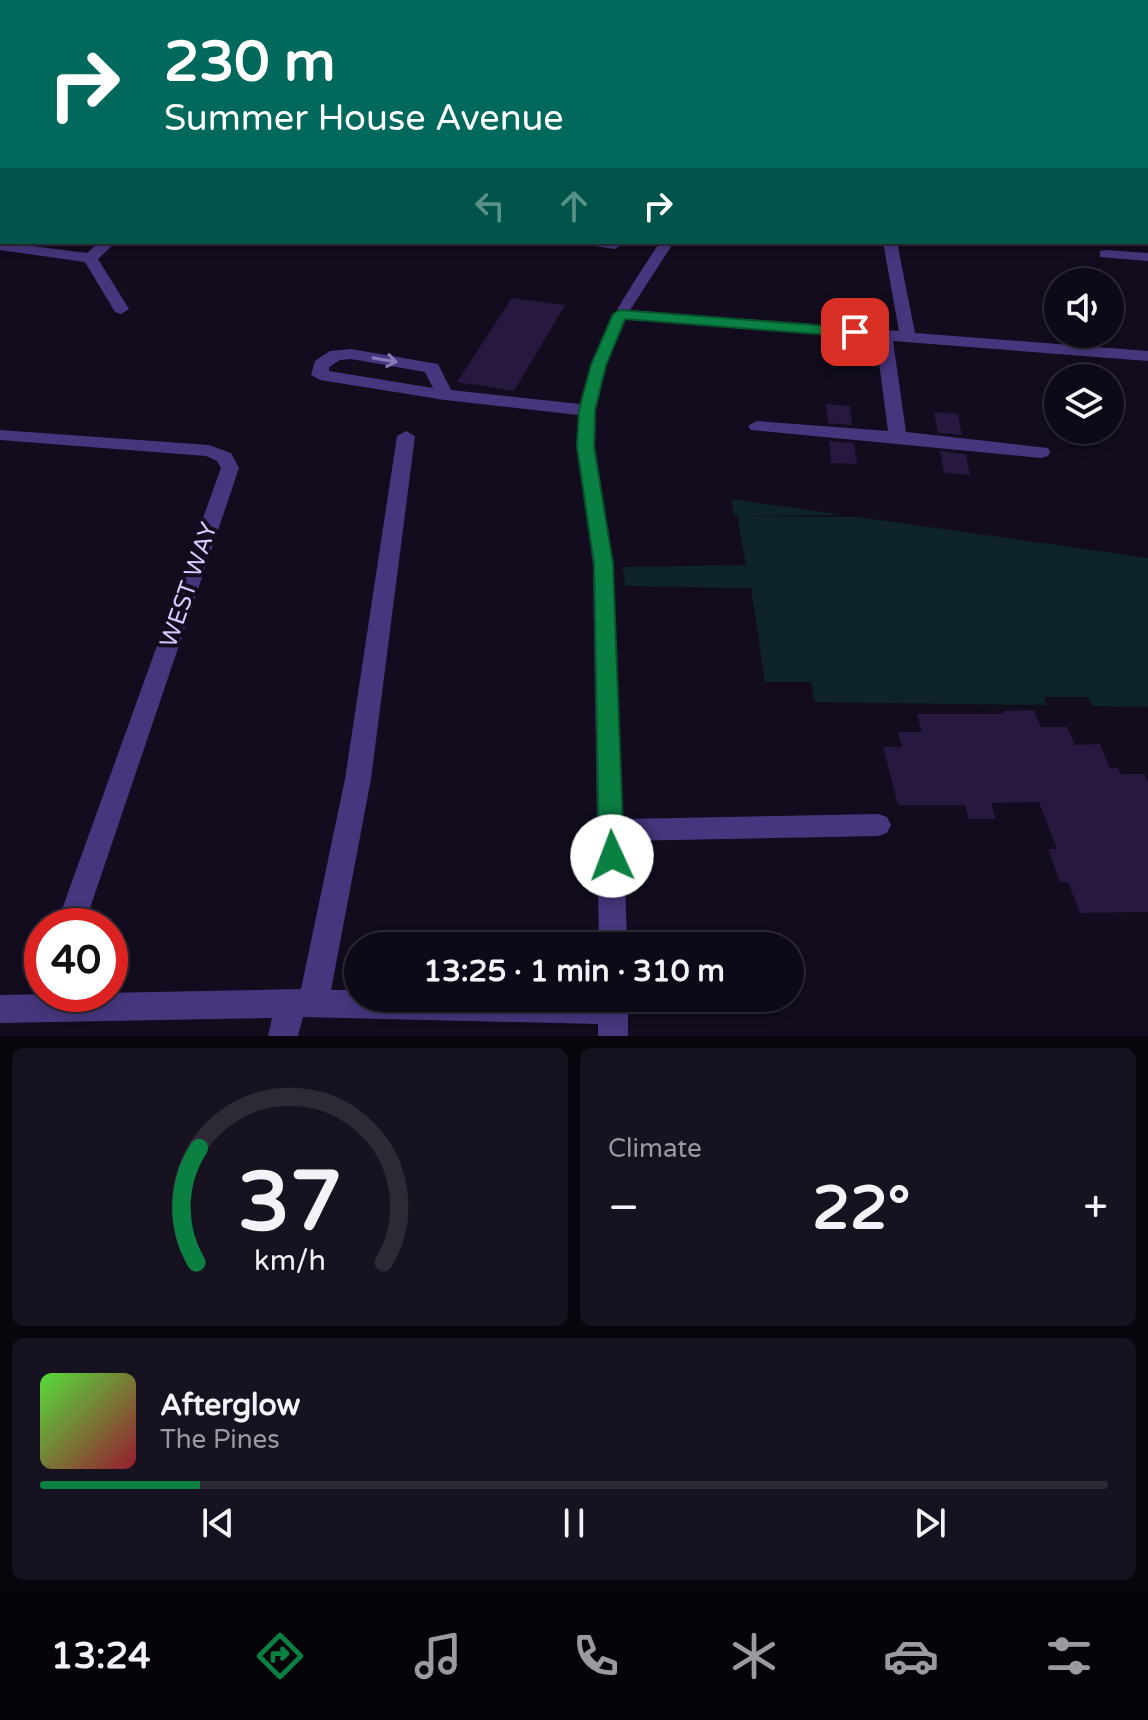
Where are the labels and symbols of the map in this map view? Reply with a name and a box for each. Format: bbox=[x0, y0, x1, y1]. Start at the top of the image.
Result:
pin bbox=[821, 298, 889, 366]
one-way arrow bbox=[372, 354, 397, 369]
street label: WEST WAY bbox=[154, 519, 224, 651]
position arrow bbox=[570, 814, 654, 898]
speed limit sign: 40 bbox=[24, 908, 128, 1012]

